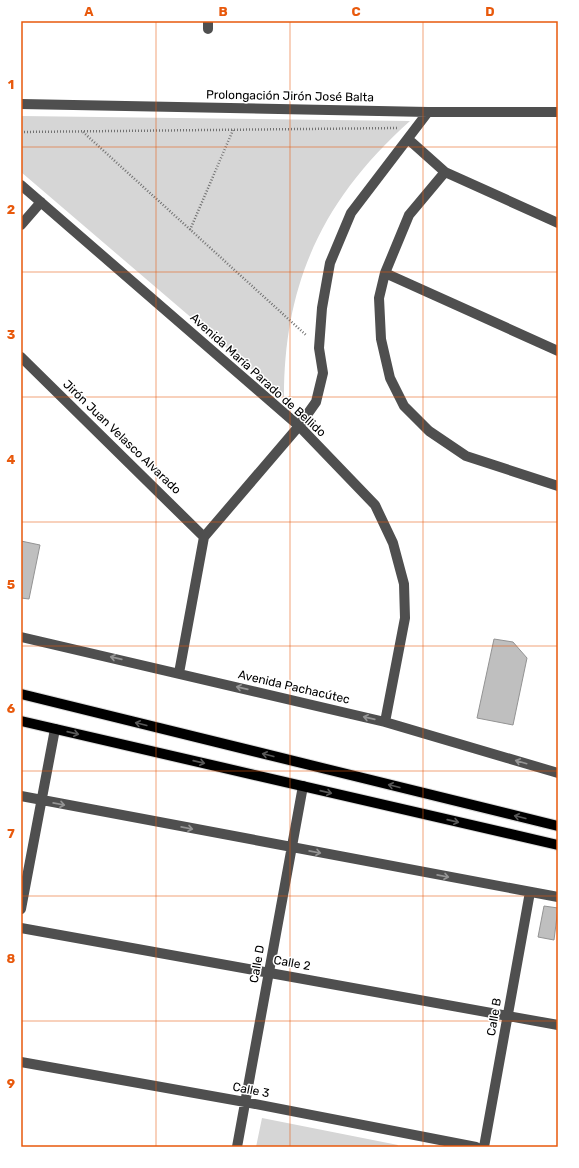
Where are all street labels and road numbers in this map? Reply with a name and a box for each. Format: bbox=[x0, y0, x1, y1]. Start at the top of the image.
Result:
street label: Prolongación Jirón José Balta bbox=[206, 88, 374, 104]
street label: Avenida María Parado de Bellido bbox=[187, 310, 329, 440]
street label: Jirón Juan Velasco Alvarado bbox=[60, 377, 184, 497]
street label: Avenida Pachacútec bbox=[237, 667, 352, 707]
street label: Calle D bbox=[247, 944, 267, 984]
street label: Calle 2 bbox=[272, 953, 312, 973]
street label: Calle B bbox=[484, 997, 504, 1037]
street label: Calle 3 bbox=[231, 1080, 271, 1100]

